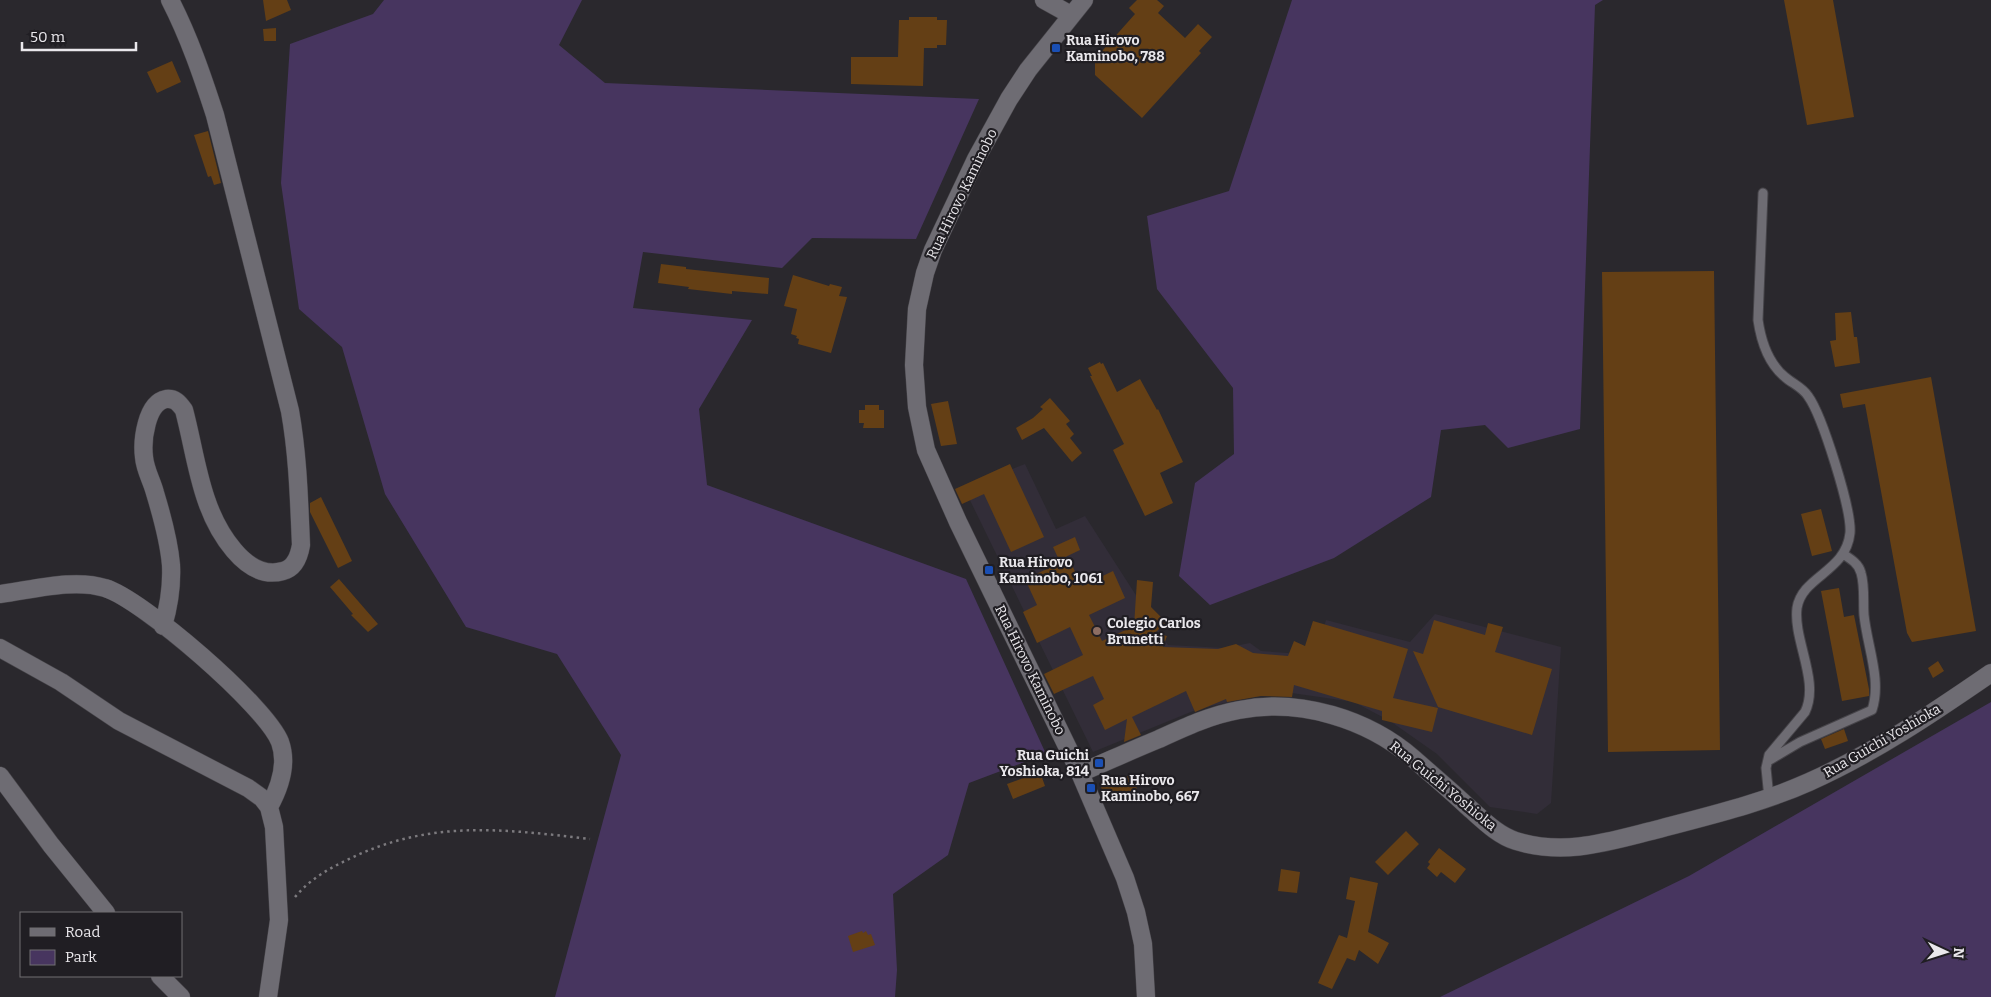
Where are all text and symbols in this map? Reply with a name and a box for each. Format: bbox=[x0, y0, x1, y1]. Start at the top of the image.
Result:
scale bar bbox=[22, 20, 136, 52]
text: 50 m bbox=[30, 28, 66, 46]
place label: Rua Hirovo Kaminobo, 788 bbox=[1066, 32, 1165, 65]
marker: Rua Hirovo Kaminobo, 788 bbox=[1050, 42, 1062, 54]
street label: Rua Hirovo Kaminobo bbox=[923, 126, 1001, 262]
place label: Rua Hirovo Kaminobo, 1061 bbox=[999, 554, 1103, 587]
marker: Rua Hirovo Kaminobo, 1061 bbox=[983, 564, 995, 576]
street label: Rua Hirovo Kaminobo bbox=[991, 602, 1069, 738]
place label: Colegio Carlos Brunetti bbox=[1107, 615, 1201, 648]
marker: Colegio Carlos Brunetti bbox=[1091, 625, 1103, 637]
street label: Rua Guichi Yoshioka bbox=[1820, 700, 1944, 781]
street label: Rua Guichi Yoshioka bbox=[1386, 738, 1500, 835]
place label: Rua Guichi Yoshioka, 814 bbox=[999, 747, 1090, 780]
marker: Rua Guichi Yoshioka, 814 bbox=[1093, 757, 1105, 769]
place label: Rua Hirovo Kaminobo, 667 bbox=[1101, 772, 1200, 805]
marker: Rua Hirovo Kaminobo, 667 bbox=[1085, 782, 1097, 794]
legend bbox=[20, 912, 182, 977]
text: Road bbox=[65, 923, 100, 941]
north arrow bbox=[1921, 927, 1971, 977]
text: N bbox=[1950, 947, 1967, 959]
text: Park bbox=[65, 948, 97, 966]

